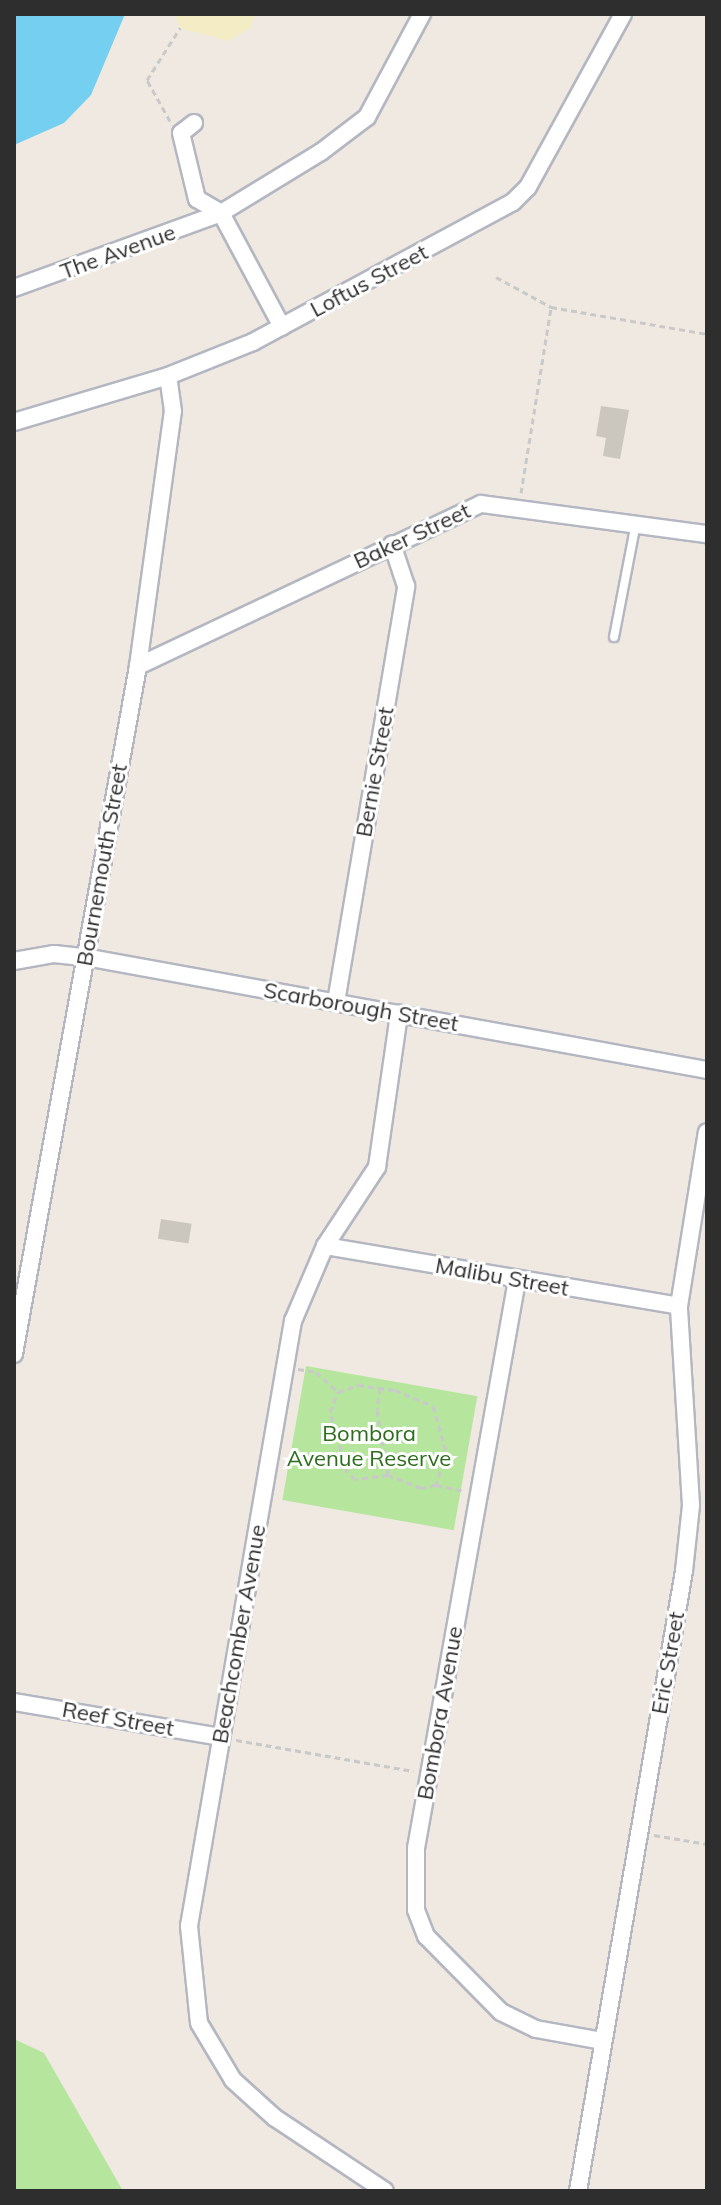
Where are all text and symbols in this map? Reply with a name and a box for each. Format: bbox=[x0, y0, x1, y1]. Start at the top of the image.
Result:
street label: The Avenue bbox=[57, 219, 179, 285]
street label: Loftus Street bbox=[306, 239, 432, 323]
street label: Baker Street bbox=[349, 497, 475, 575]
street label: Bernie Street bbox=[351, 705, 399, 839]
street label: Bournemouth Street bbox=[71, 762, 133, 968]
street label: Scarborough Street bbox=[262, 977, 460, 1037]
street label: Malibu Street bbox=[433, 1252, 571, 1302]
park label: Bombora Avenue Reserve bbox=[287, 1420, 451, 1472]
street label: Beachcomber Avenue bbox=[207, 1522, 271, 1746]
street label: Eric Street bbox=[646, 1610, 690, 1716]
street label: Bombora Avenue bbox=[412, 1624, 468, 1802]
street label: Reef Street bbox=[60, 1696, 176, 1742]

